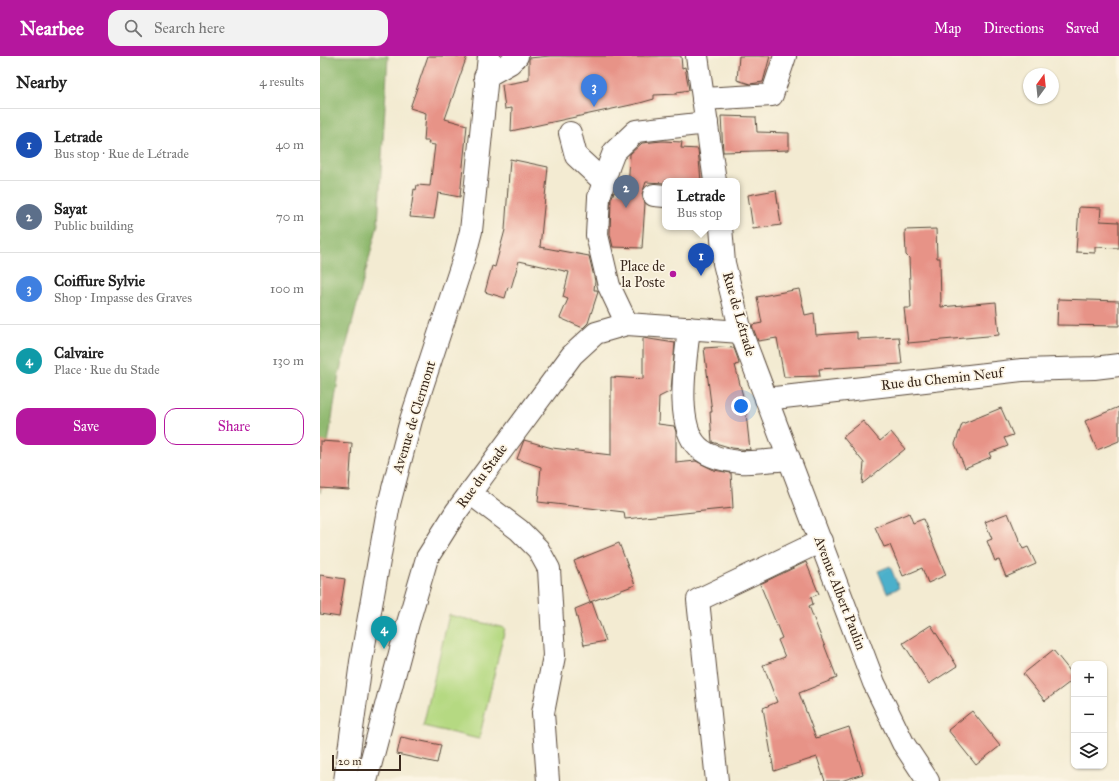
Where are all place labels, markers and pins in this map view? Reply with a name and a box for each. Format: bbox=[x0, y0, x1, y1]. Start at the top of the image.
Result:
pin: 3 bbox=[581, 74, 607, 107]
pin: 2 bbox=[613, 175, 639, 208]
pin: 1 bbox=[688, 243, 714, 276]
place label: Place de la Poste bbox=[620, 258, 665, 291]
marker: Place de la Poste bbox=[668, 269, 678, 279]
pin: 4 bbox=[371, 616, 397, 649]

